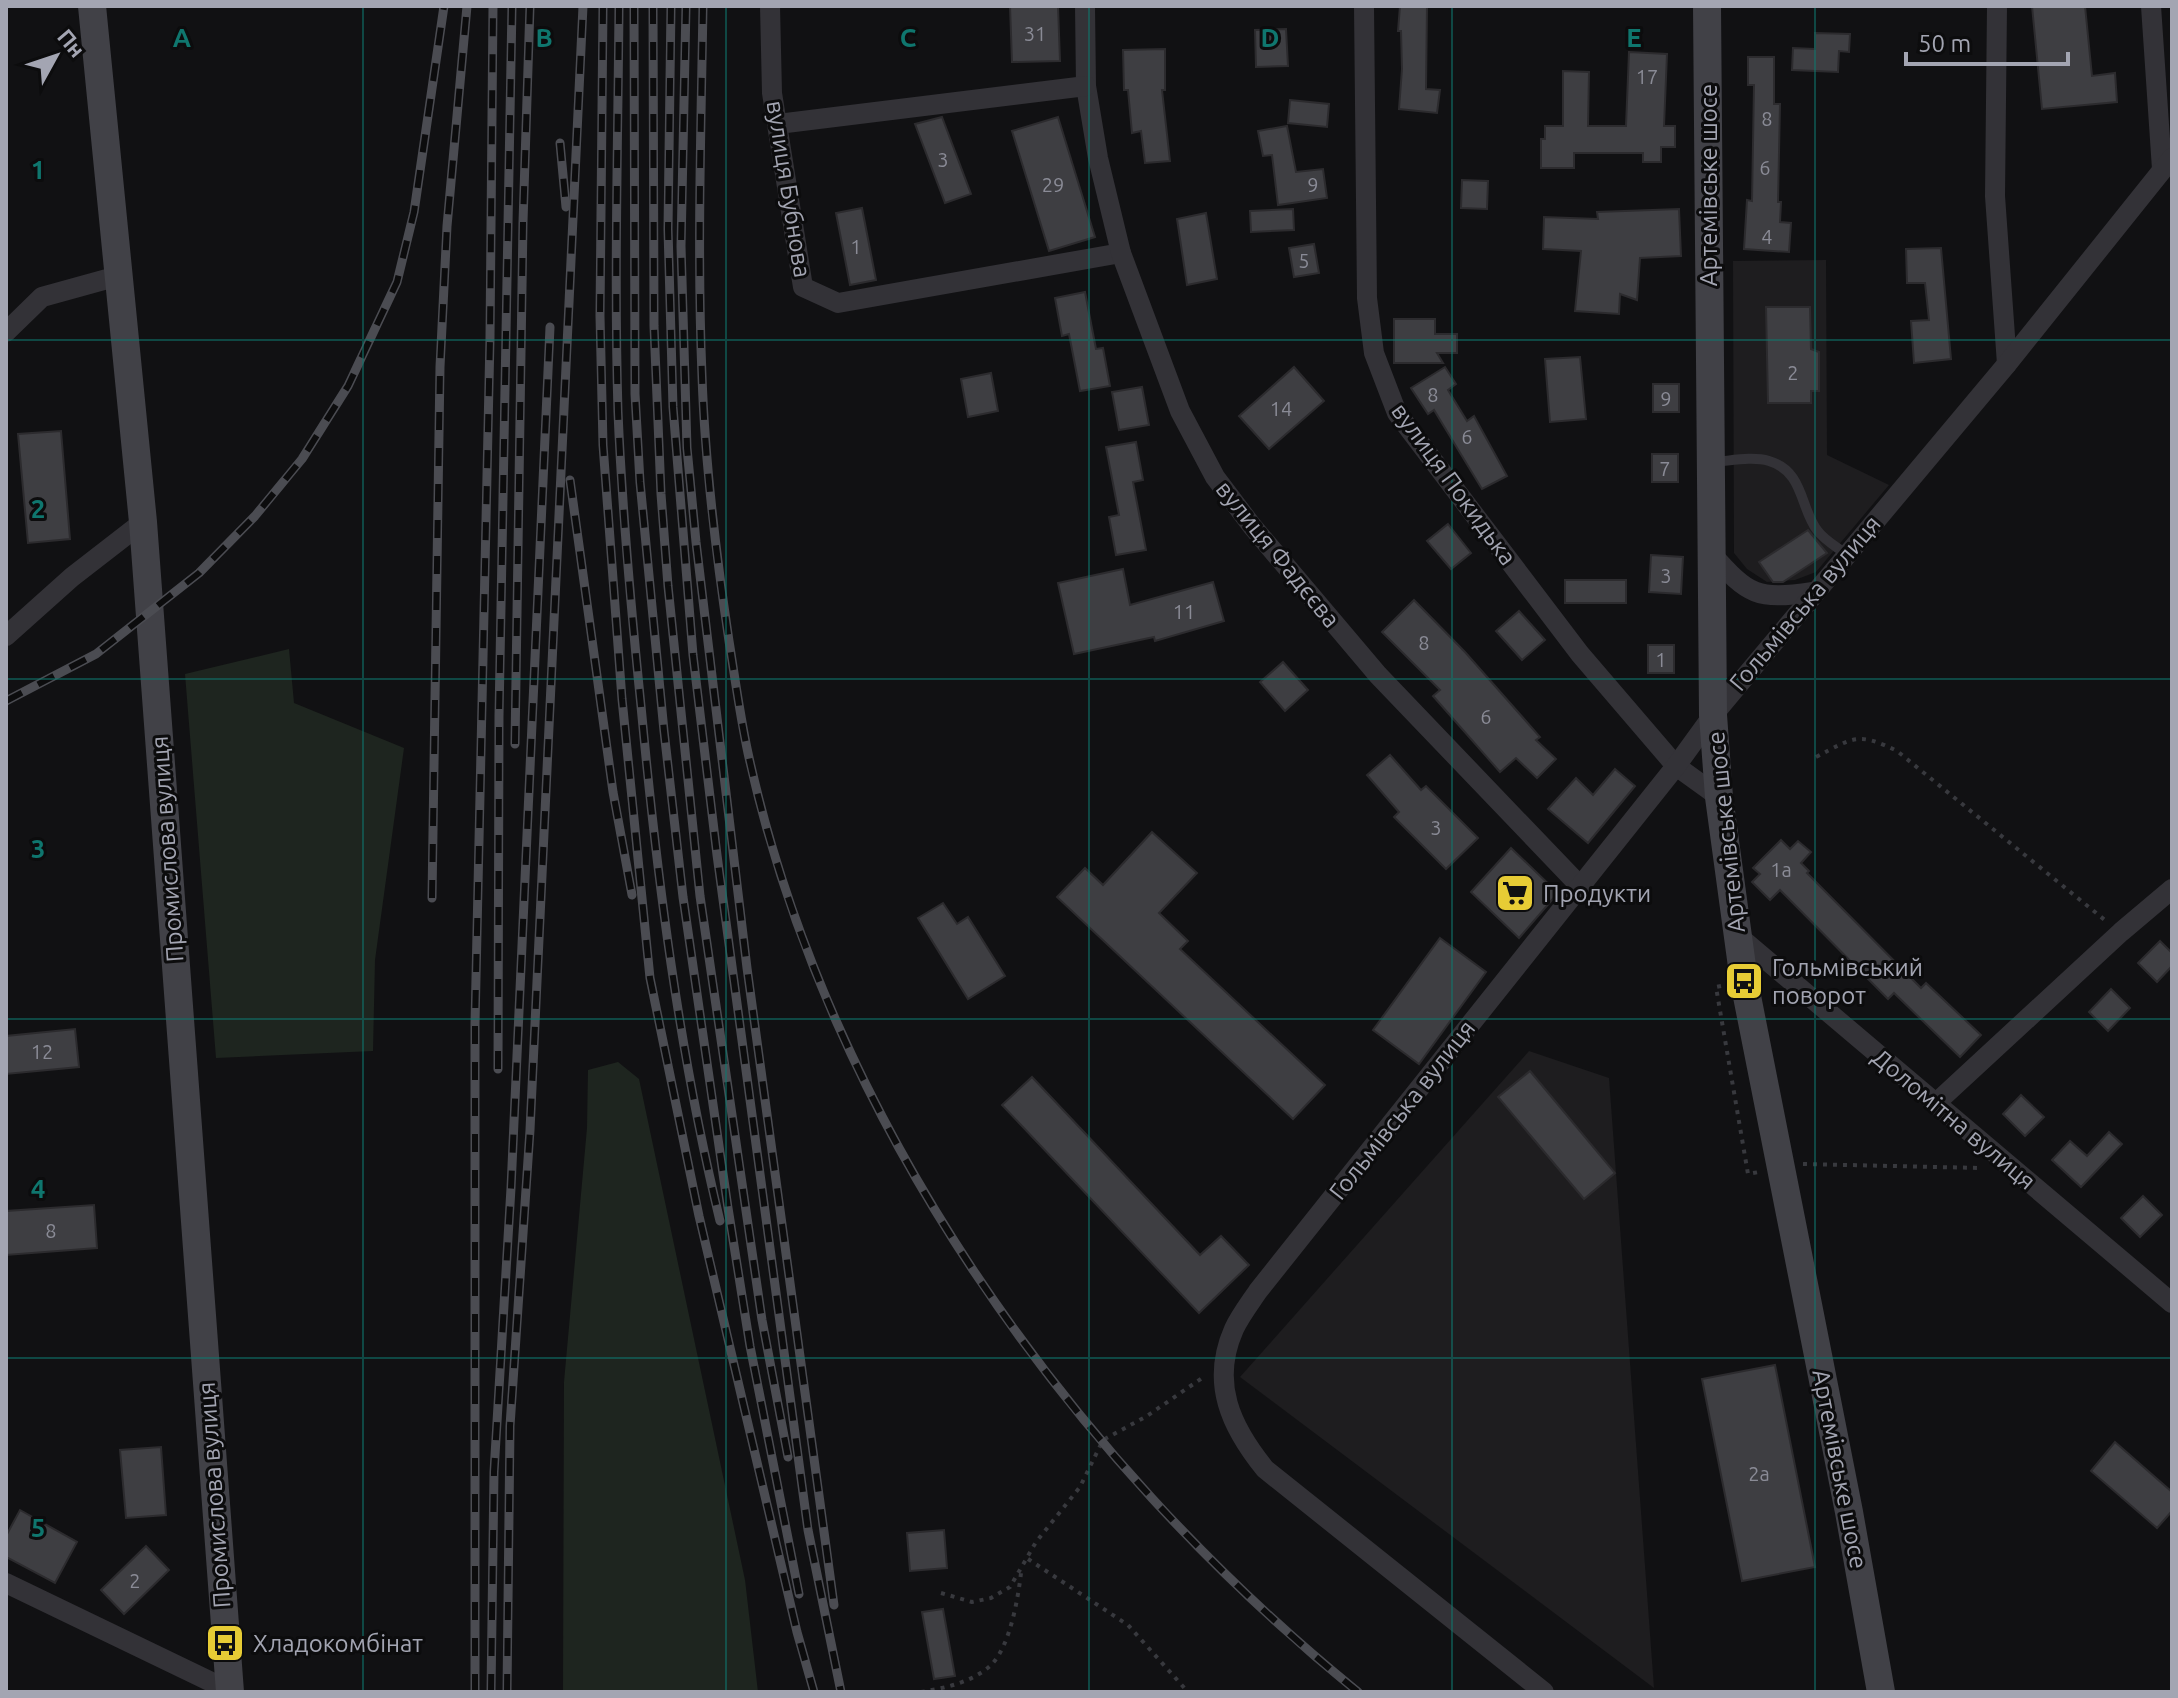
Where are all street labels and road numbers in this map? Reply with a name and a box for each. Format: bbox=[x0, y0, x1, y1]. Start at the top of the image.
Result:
street label: Артемівське шосе bbox=[1695, 84, 1722, 286]
street label: вулиця Бубнова bbox=[762, 98, 816, 280]
street label: вулиця Покидька bbox=[1386, 398, 1522, 570]
street label: вулиця Фадєєва bbox=[1211, 475, 1345, 633]
street label: Гольмівська вулиця bbox=[1724, 510, 1886, 696]
street label: Артемівське шосе bbox=[1702, 730, 1750, 934]
street label: Промислова вулиця bbox=[146, 735, 188, 963]
street label: Гольмівська вулиця bbox=[1324, 1015, 1480, 1205]
street label: Доломітна вулиця bbox=[1867, 1043, 2041, 1195]
street label: Артемівське шосе bbox=[1807, 1367, 1873, 1571]
street label: Промислова вулиця bbox=[193, 1381, 235, 1609]

